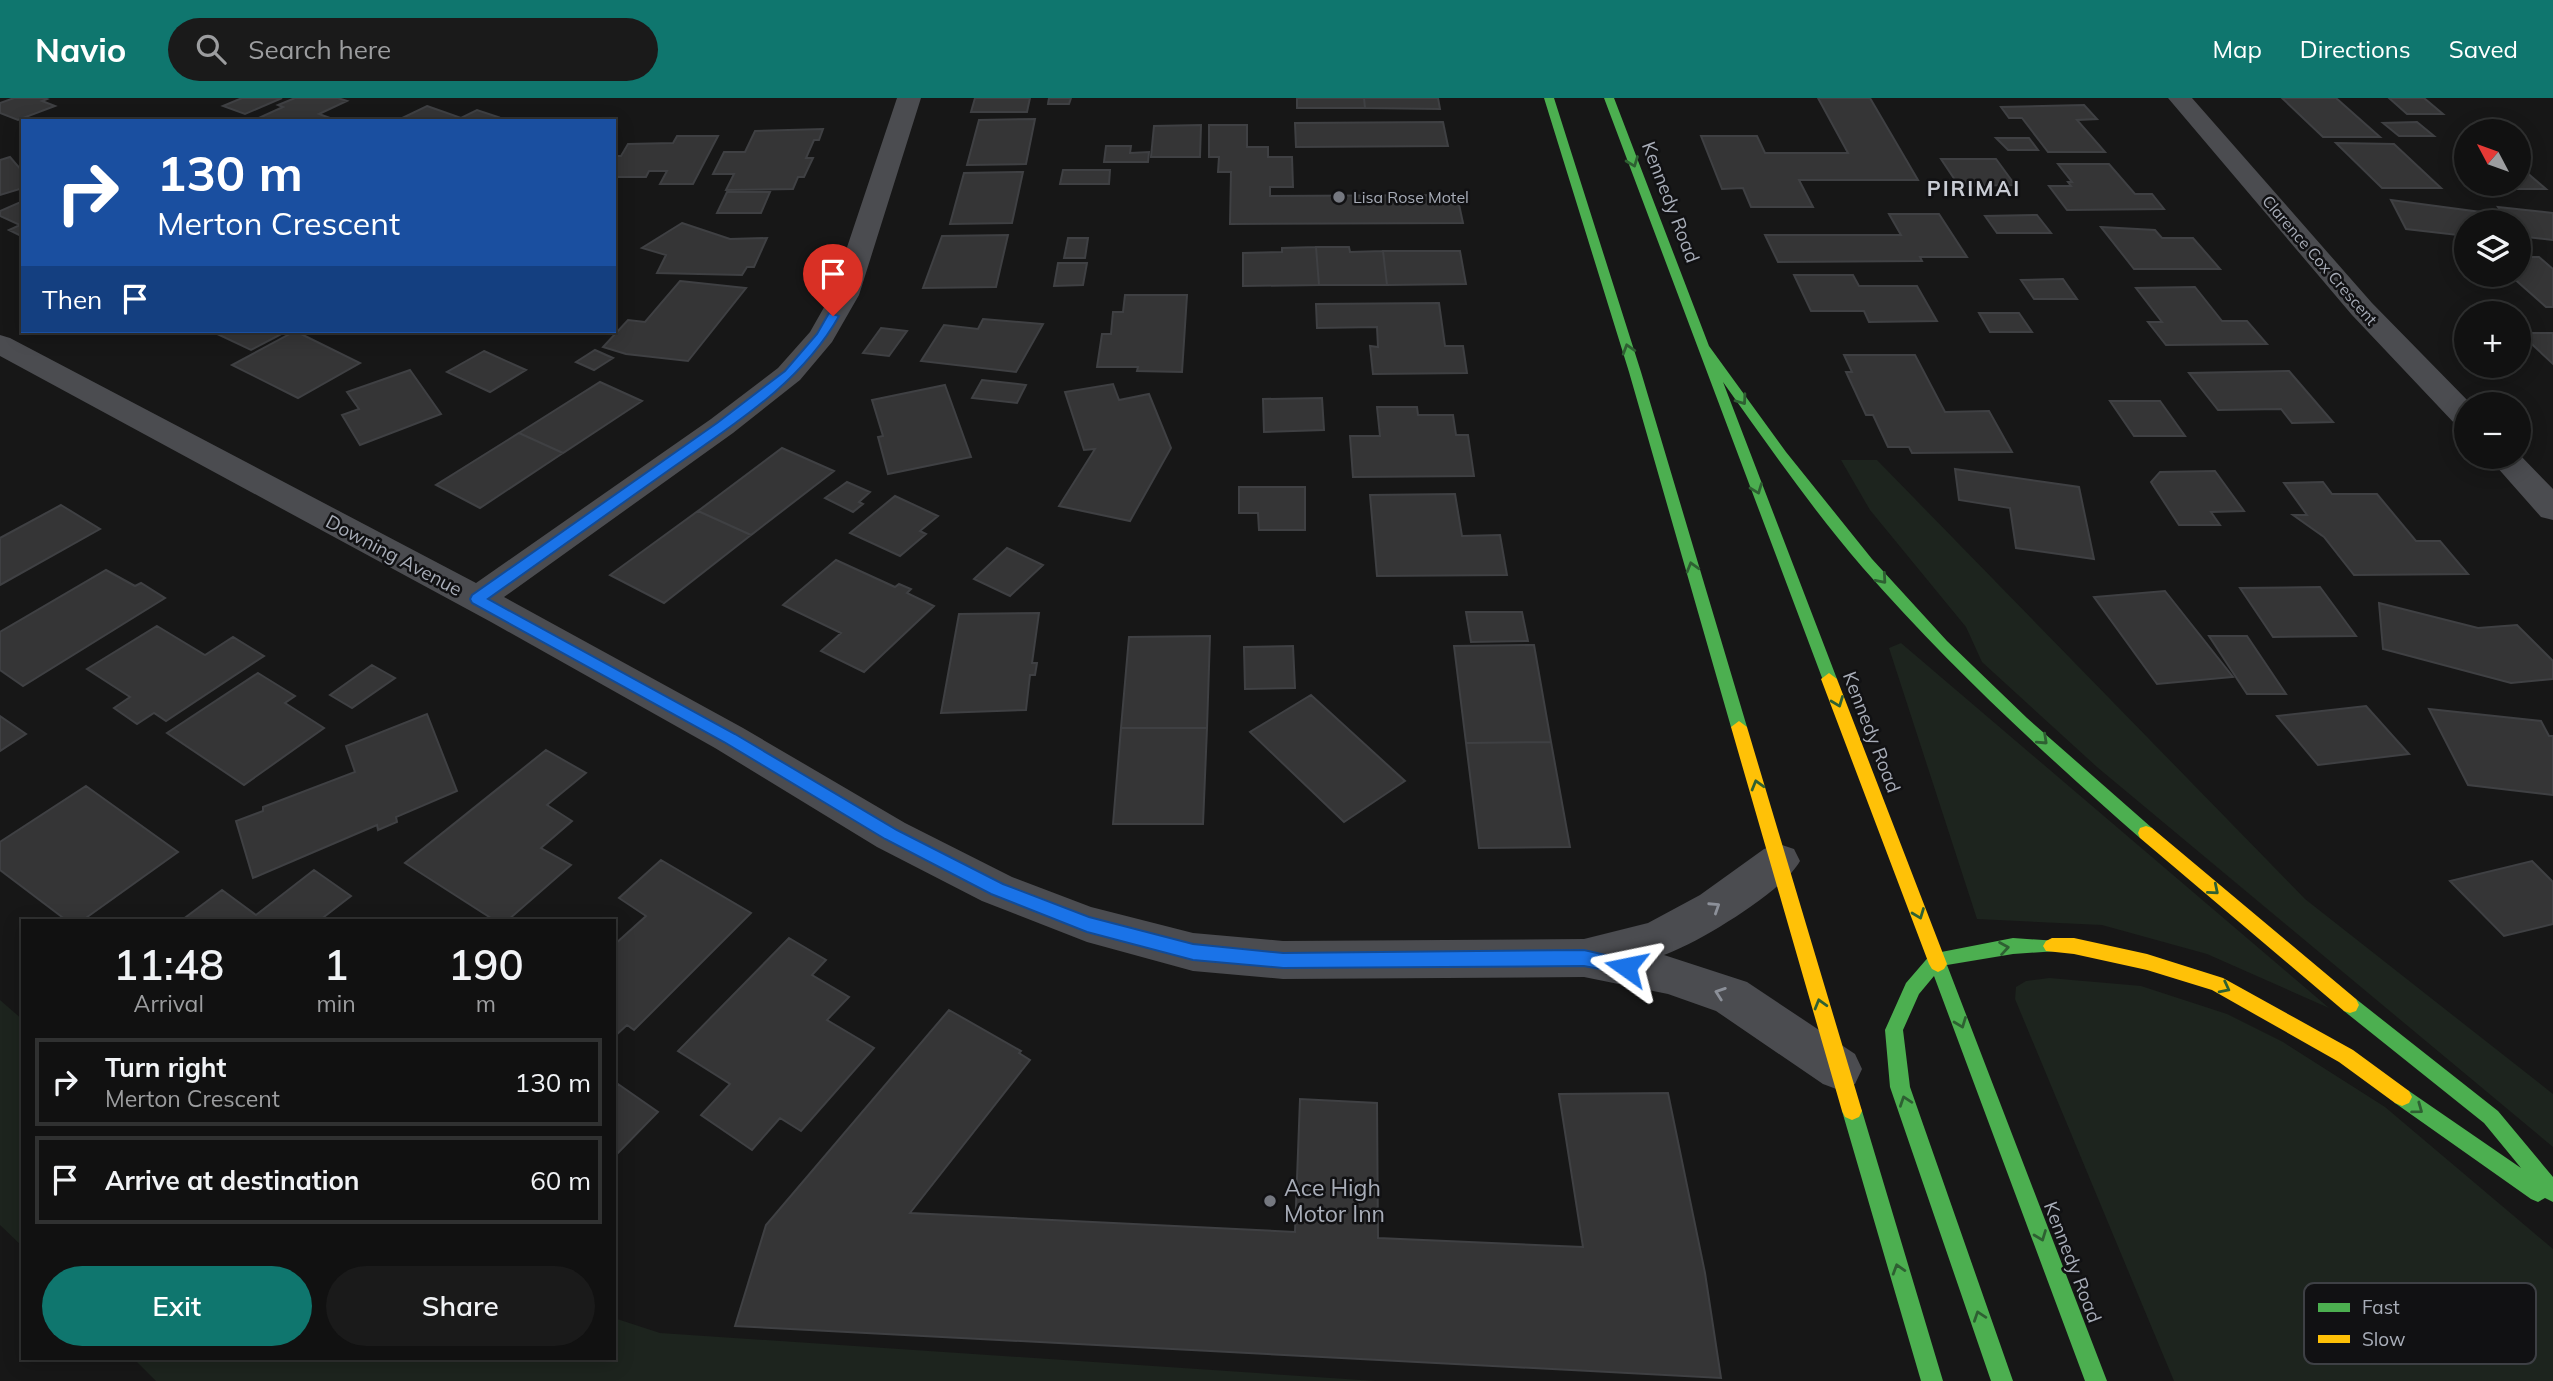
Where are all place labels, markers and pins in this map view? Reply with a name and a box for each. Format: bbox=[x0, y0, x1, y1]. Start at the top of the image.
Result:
place label: Lisa Rose Motel bbox=[1353, 187, 1469, 207]
marker: Lisa Rose Motel bbox=[1331, 189, 1347, 205]
pin bbox=[803, 244, 863, 316]
place label: Ace High Motor Inn bbox=[1284, 1173, 1385, 1228]
marker: Ace High Motor Inn bbox=[1262, 1193, 1278, 1209]

